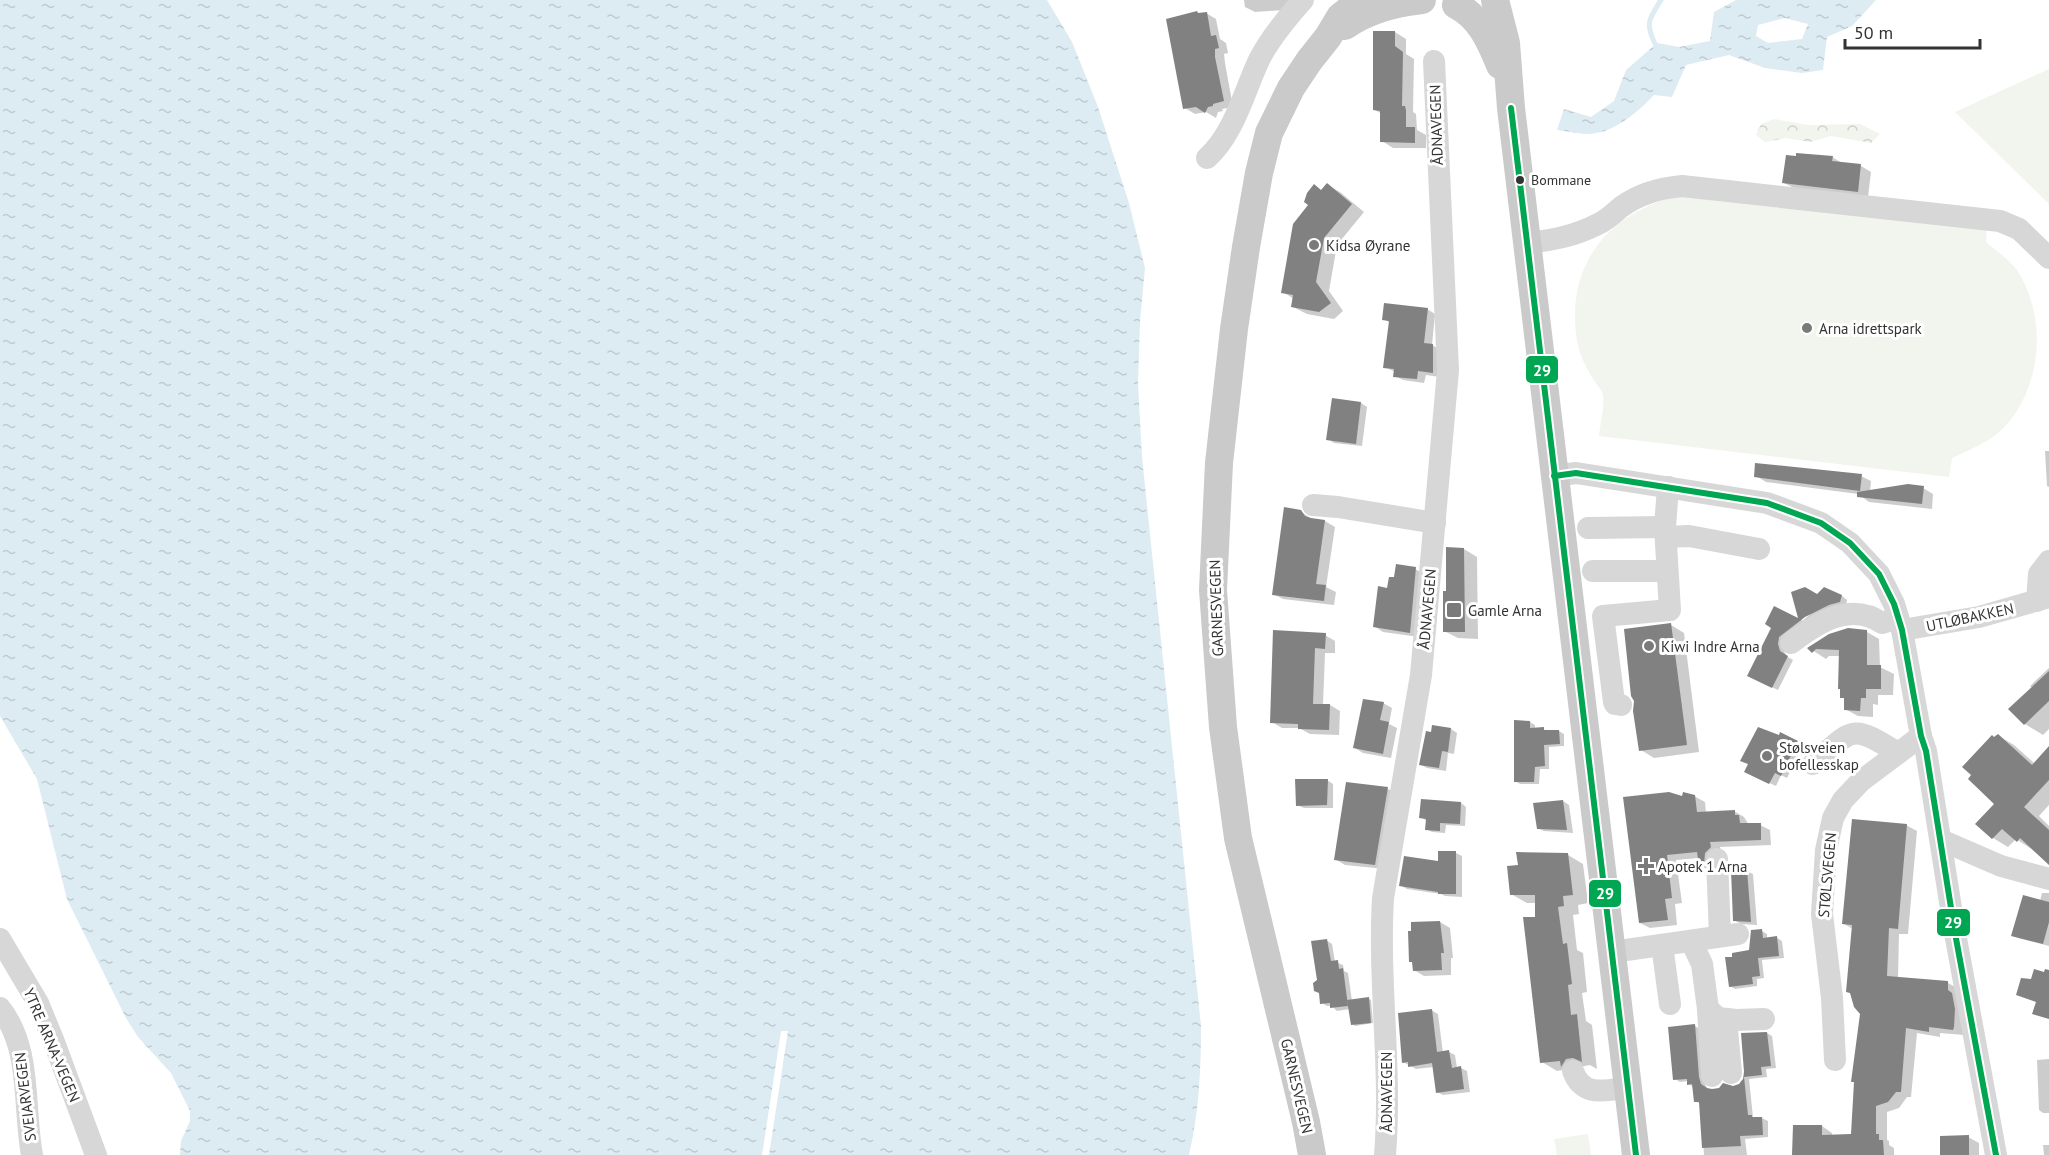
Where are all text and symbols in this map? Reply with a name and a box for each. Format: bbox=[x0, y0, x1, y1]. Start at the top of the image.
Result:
scale bar bbox=[1845, 12, 1980, 50]
text: 50 m bbox=[1854, 21, 1893, 44]
street label: ÅDNAVEGEN bbox=[1425, 84, 1447, 166]
place label: Bommane bbox=[1531, 171, 1591, 189]
marker: Bommane bbox=[1514, 174, 1526, 186]
place label: Kidsa Øyrane bbox=[1326, 236, 1410, 255]
marker: Kidsa Øyrane bbox=[1307, 238, 1321, 252]
place label: Arna idrettspark bbox=[1819, 319, 1922, 338]
marker: Arna idrettspark bbox=[1800, 321, 1814, 335]
line badge: 29 bbox=[1525, 355, 1559, 384]
text: 29 bbox=[1533, 360, 1551, 380]
street label: GARNESVEGEN bbox=[1205, 559, 1227, 657]
street label: ÅDNAVEGEN bbox=[1414, 568, 1440, 650]
street label: UTLØBAKKEN bbox=[1924, 598, 2016, 636]
marker: Gamle Arna bbox=[1445, 601, 1463, 619]
place label: Gamle Arna bbox=[1468, 601, 1542, 620]
place label: Kiwi Indre Arna bbox=[1661, 637, 1760, 656]
marker: Kiwi Indre Arna bbox=[1642, 639, 1656, 653]
place label: Stølsveien bofellesskap bbox=[1779, 738, 1859, 774]
marker: Stølsveien bofellesskap bbox=[1760, 749, 1774, 763]
street label: STØLSVEGEN bbox=[1814, 832, 1840, 918]
place label: Apotek 1 Arna bbox=[1658, 857, 1747, 876]
marker: Apotek 1 Arna bbox=[1639, 859, 1653, 873]
line badge: 29 bbox=[1588, 879, 1622, 908]
text: 29 bbox=[1596, 883, 1614, 903]
line badge: 29 bbox=[1936, 908, 1971, 937]
text: 29 bbox=[1944, 912, 1962, 932]
street label: YTRE ARNA-VEGEN bbox=[19, 985, 85, 1105]
street label: GARNESVEGEN bbox=[1277, 1037, 1317, 1135]
street label: SVEIARVEGEN bbox=[10, 1051, 40, 1143]
street label: ÅDNAVEGEN bbox=[1377, 1052, 1396, 1132]

